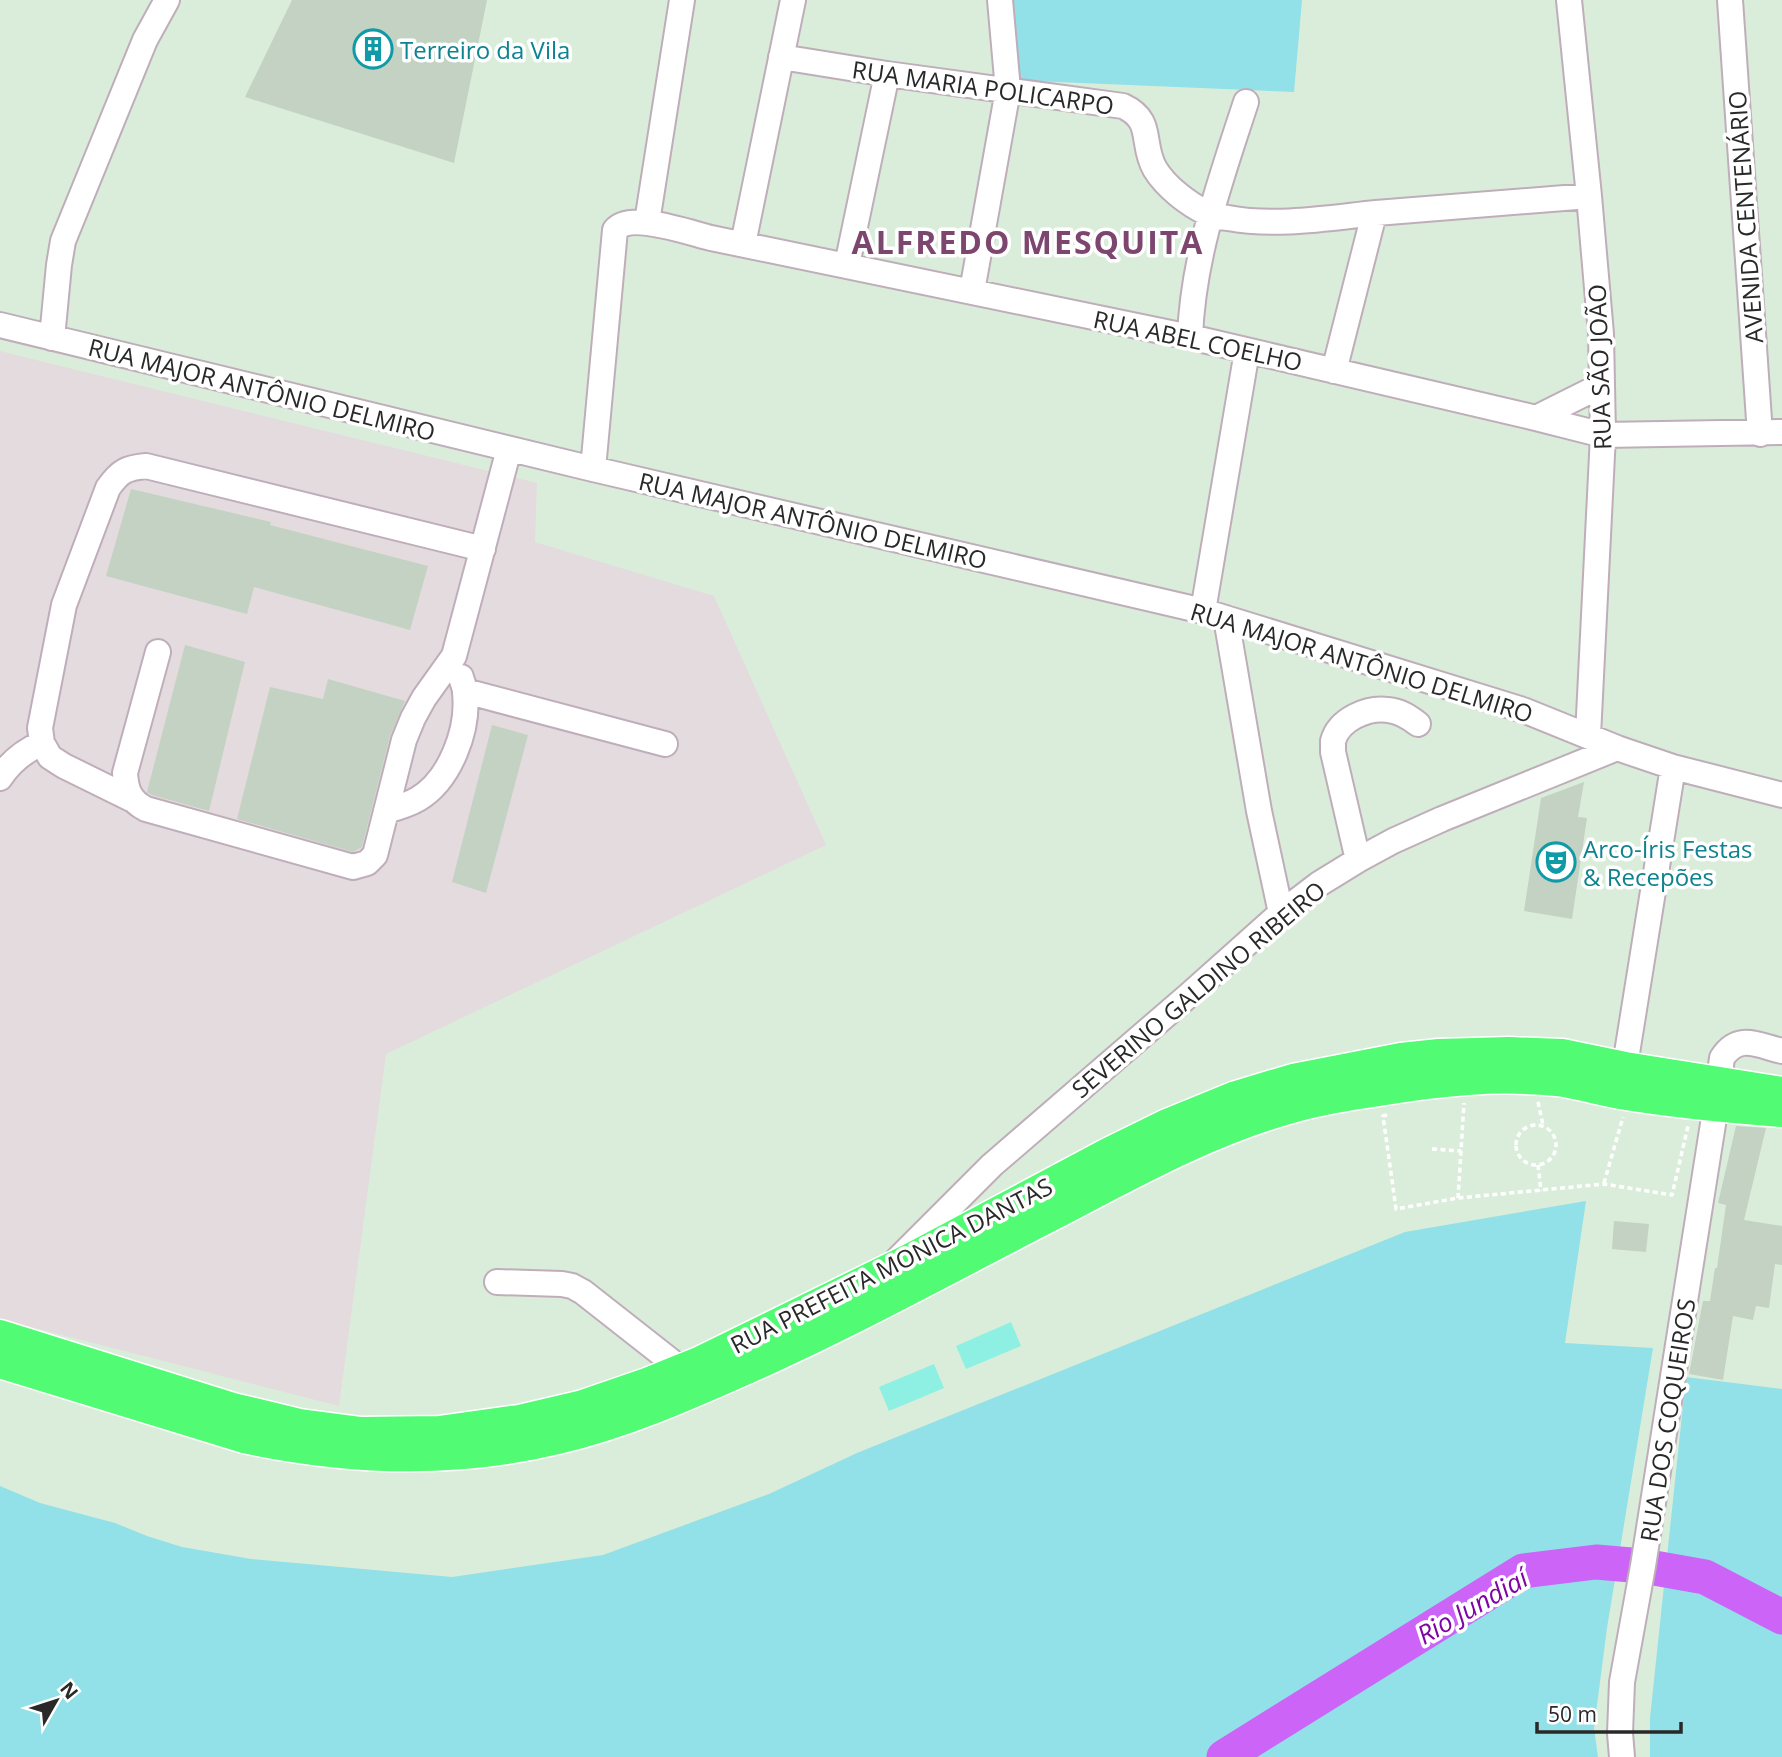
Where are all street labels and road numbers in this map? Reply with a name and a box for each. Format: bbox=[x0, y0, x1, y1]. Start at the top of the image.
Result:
street label: RUA MARIA POLICARPO bbox=[850, 52, 1116, 122]
street label: AVENIDA CENTENÁRIO bbox=[1720, 90, 1770, 344]
street label: RUA SÃO JOÃO bbox=[1580, 284, 1618, 450]
street label: RUA ABEL COELHO bbox=[1091, 302, 1305, 378]
street label: RUA MAJOR ANTÔNIO DELMIRO bbox=[85, 330, 439, 448]
street label: RUA MAJOR ANTÔNIO DELMIRO bbox=[636, 464, 990, 576]
street label: RUA MAJOR ANTÔNIO DELMIRO bbox=[1187, 594, 1537, 730]
street label: SEVERINO GALDINO RIBEIRO bbox=[1064, 873, 1332, 1105]
street label: RUA PREFEITA MONICA DANTAS bbox=[724, 1169, 1058, 1361]
street label: RUA DOS COQUEIROS bbox=[1631, 1296, 1703, 1544]

